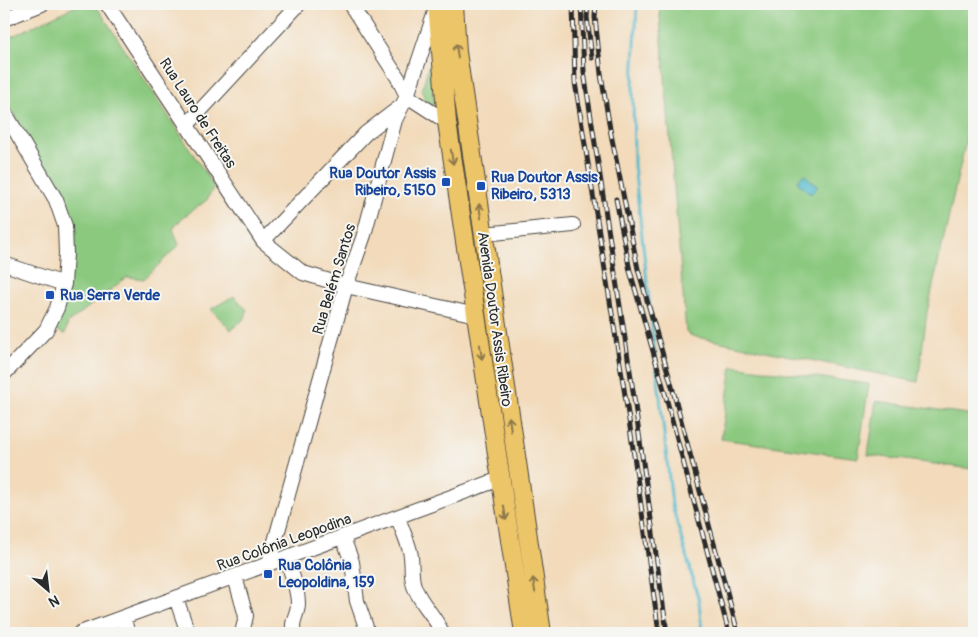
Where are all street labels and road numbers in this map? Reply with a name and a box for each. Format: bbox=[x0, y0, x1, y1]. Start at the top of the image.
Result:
street label: Rua Lauro de Freitas bbox=[155, 55, 240, 172]
street label: Rua Belém Santos bbox=[309, 221, 360, 337]
street label: Avenida Doutor Assis Ribeiro bbox=[473, 230, 516, 408]
street label: Rua Colônia Leopodina bbox=[214, 509, 354, 576]

